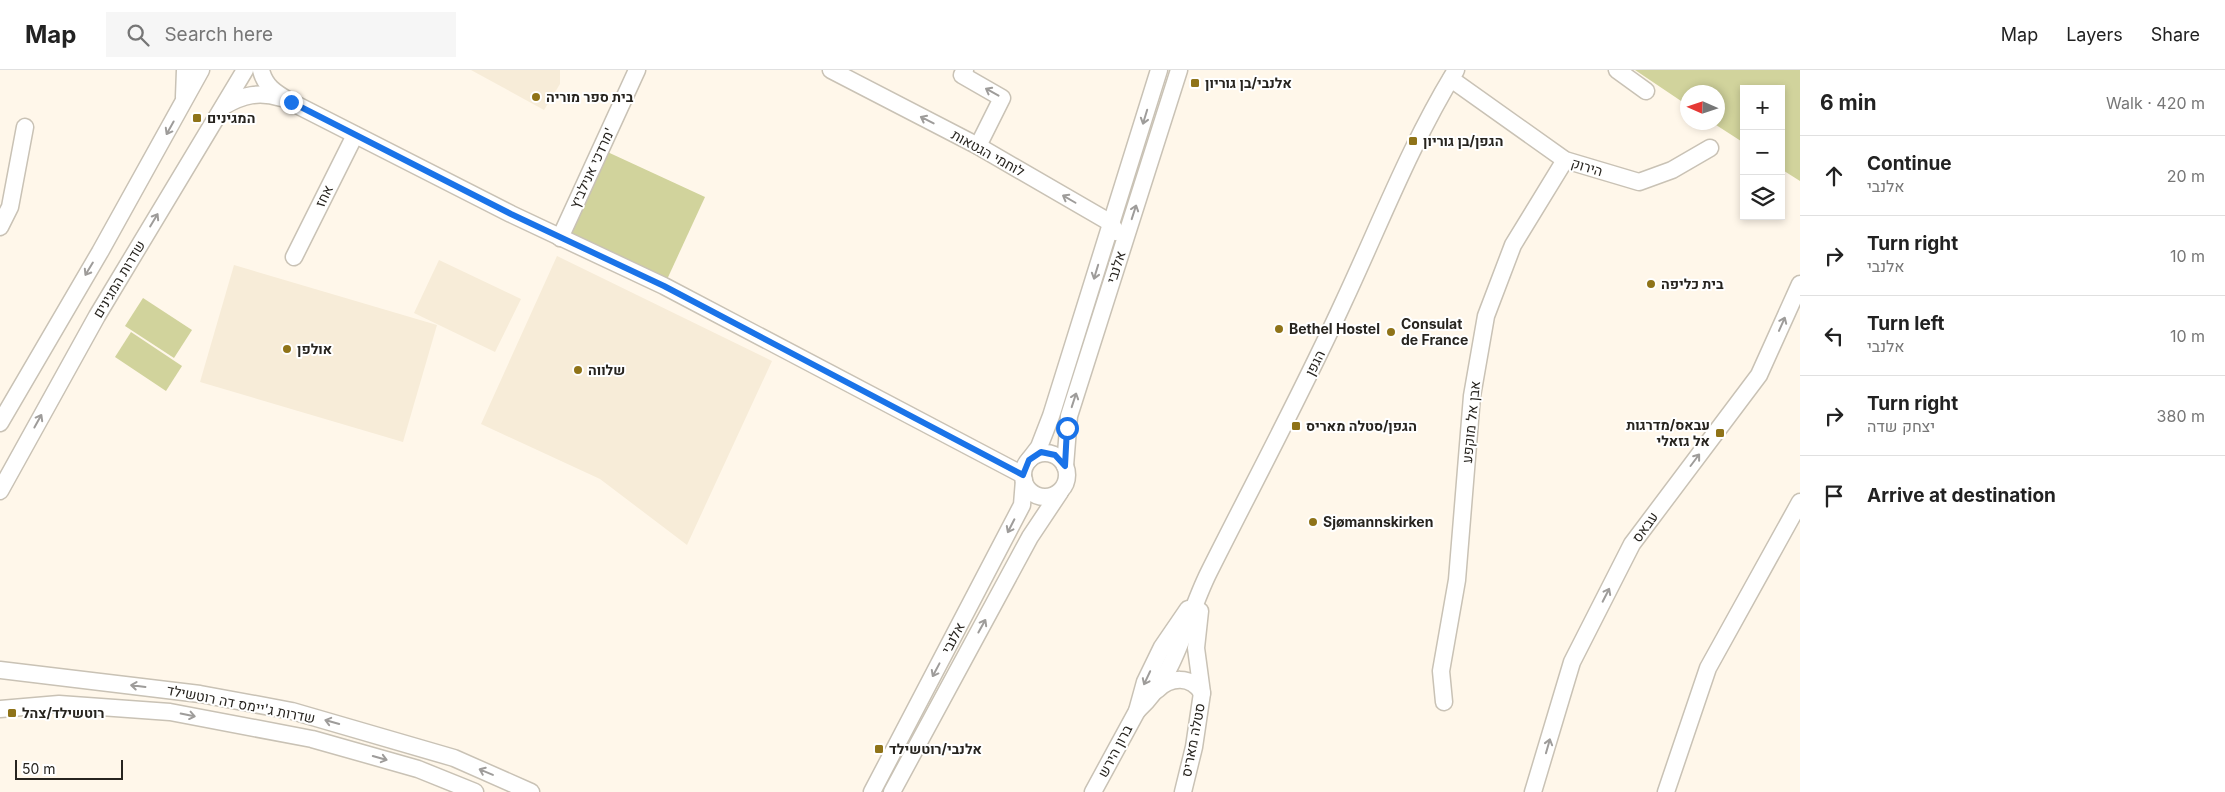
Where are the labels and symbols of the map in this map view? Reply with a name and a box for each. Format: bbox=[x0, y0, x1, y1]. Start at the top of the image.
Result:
place label: אלנבי/בן גוריון bbox=[1205, 74, 1292, 91]
marker: אלנבי/בן גוריון bbox=[1189, 77, 1201, 89]
north arrow bbox=[1680, 85, 1725, 130]
one-way arrow bbox=[984, 87, 999, 97]
place label: בית ספר מוריה bbox=[546, 88, 634, 105]
route end bbox=[280, 91, 303, 114]
marker: בית ספר מוריה bbox=[530, 91, 542, 103]
one-way arrow bbox=[1139, 108, 1149, 124]
place label: המגינים bbox=[207, 109, 255, 126]
marker: המגינים bbox=[191, 112, 203, 124]
one-way arrow bbox=[920, 115, 935, 124]
one-way arrow bbox=[165, 121, 175, 136]
street label: מרדכי אנילביץ' bbox=[565, 125, 618, 211]
street label: לוחמי הגטאות bbox=[949, 125, 1028, 180]
place label: הגפן/בן גוריון bbox=[1423, 132, 1503, 149]
marker: הגפן/בן גוריון bbox=[1407, 135, 1419, 147]
street label: הירוק bbox=[1569, 154, 1605, 179]
street label: אחז bbox=[311, 182, 336, 210]
one-way arrow bbox=[1062, 194, 1077, 204]
one-way arrow bbox=[1130, 205, 1139, 220]
one-way arrow bbox=[150, 213, 160, 227]
street label: שדרות המגינים bbox=[89, 237, 148, 320]
street label: אלנבי bbox=[1102, 249, 1129, 285]
one-way arrow bbox=[84, 262, 94, 276]
one-way arrow bbox=[1091, 263, 1100, 279]
place label: בית כליפה bbox=[1661, 275, 1724, 292]
marker: בית כליפה bbox=[1645, 278, 1657, 290]
place label: Consulat de France bbox=[1401, 315, 1468, 348]
one-way arrow bbox=[1778, 316, 1788, 331]
place label: Bethel Hostel bbox=[1289, 320, 1380, 337]
marker: Bethel Hostel bbox=[1273, 323, 1285, 335]
marker: Consulat de France bbox=[1385, 326, 1397, 338]
place label: אולפן bbox=[297, 340, 332, 357]
marker: אולפן bbox=[281, 343, 293, 355]
street label: הגפן bbox=[1301, 347, 1328, 378]
place label: שלווה bbox=[588, 361, 625, 378]
marker: שלווה bbox=[572, 364, 584, 376]
street label: אבן אל מוקפע bbox=[1458, 380, 1483, 464]
one-way arrow bbox=[1069, 393, 1079, 409]
one-way arrow bbox=[34, 415, 44, 429]
place label: עבאס/מדרגות אל גזאלי bbox=[1626, 416, 1710, 449]
route start bbox=[1056, 417, 1079, 440]
place label: הגפן/סטלה מאריס bbox=[1306, 417, 1417, 434]
marker: הגפן/סטלה מאריס bbox=[1290, 420, 1302, 432]
marker: עבאס/מדרגות אל גזאלי bbox=[1714, 427, 1726, 439]
one-way arrow bbox=[1690, 454, 1701, 467]
street label: עבאס bbox=[1628, 508, 1661, 545]
place label: Sjømannskirken bbox=[1323, 513, 1433, 530]
marker: Sjømannskirken bbox=[1307, 516, 1319, 528]
one-way arrow bbox=[1006, 518, 1015, 533]
one-way arrow bbox=[1602, 588, 1611, 603]
street label: אלנבי bbox=[937, 619, 968, 656]
one-way arrow bbox=[978, 619, 987, 634]
one-way arrow bbox=[931, 662, 940, 677]
one-way arrow bbox=[1141, 670, 1151, 685]
one-way arrow bbox=[130, 681, 146, 691]
street label: שדרות ג'יימס דה רוטשילד bbox=[165, 681, 317, 726]
street label: סטלה מאריס bbox=[1177, 702, 1208, 778]
place label: רוטשילד/צהל bbox=[22, 704, 104, 721]
marker: רוטשילד/צהל bbox=[6, 707, 18, 719]
one-way arrow bbox=[179, 711, 195, 721]
one-way arrow bbox=[324, 717, 340, 727]
street label: ברון הירש bbox=[1094, 721, 1136, 780]
one-way arrow bbox=[1543, 738, 1553, 754]
place label: אלנבי/רוטשילד bbox=[889, 740, 982, 757]
marker: אלנבי/רוטשילד bbox=[873, 743, 885, 755]
one-way arrow bbox=[372, 754, 388, 763]
scale bar bbox=[15, 757, 122, 780]
one-way arrow bbox=[479, 767, 494, 776]

